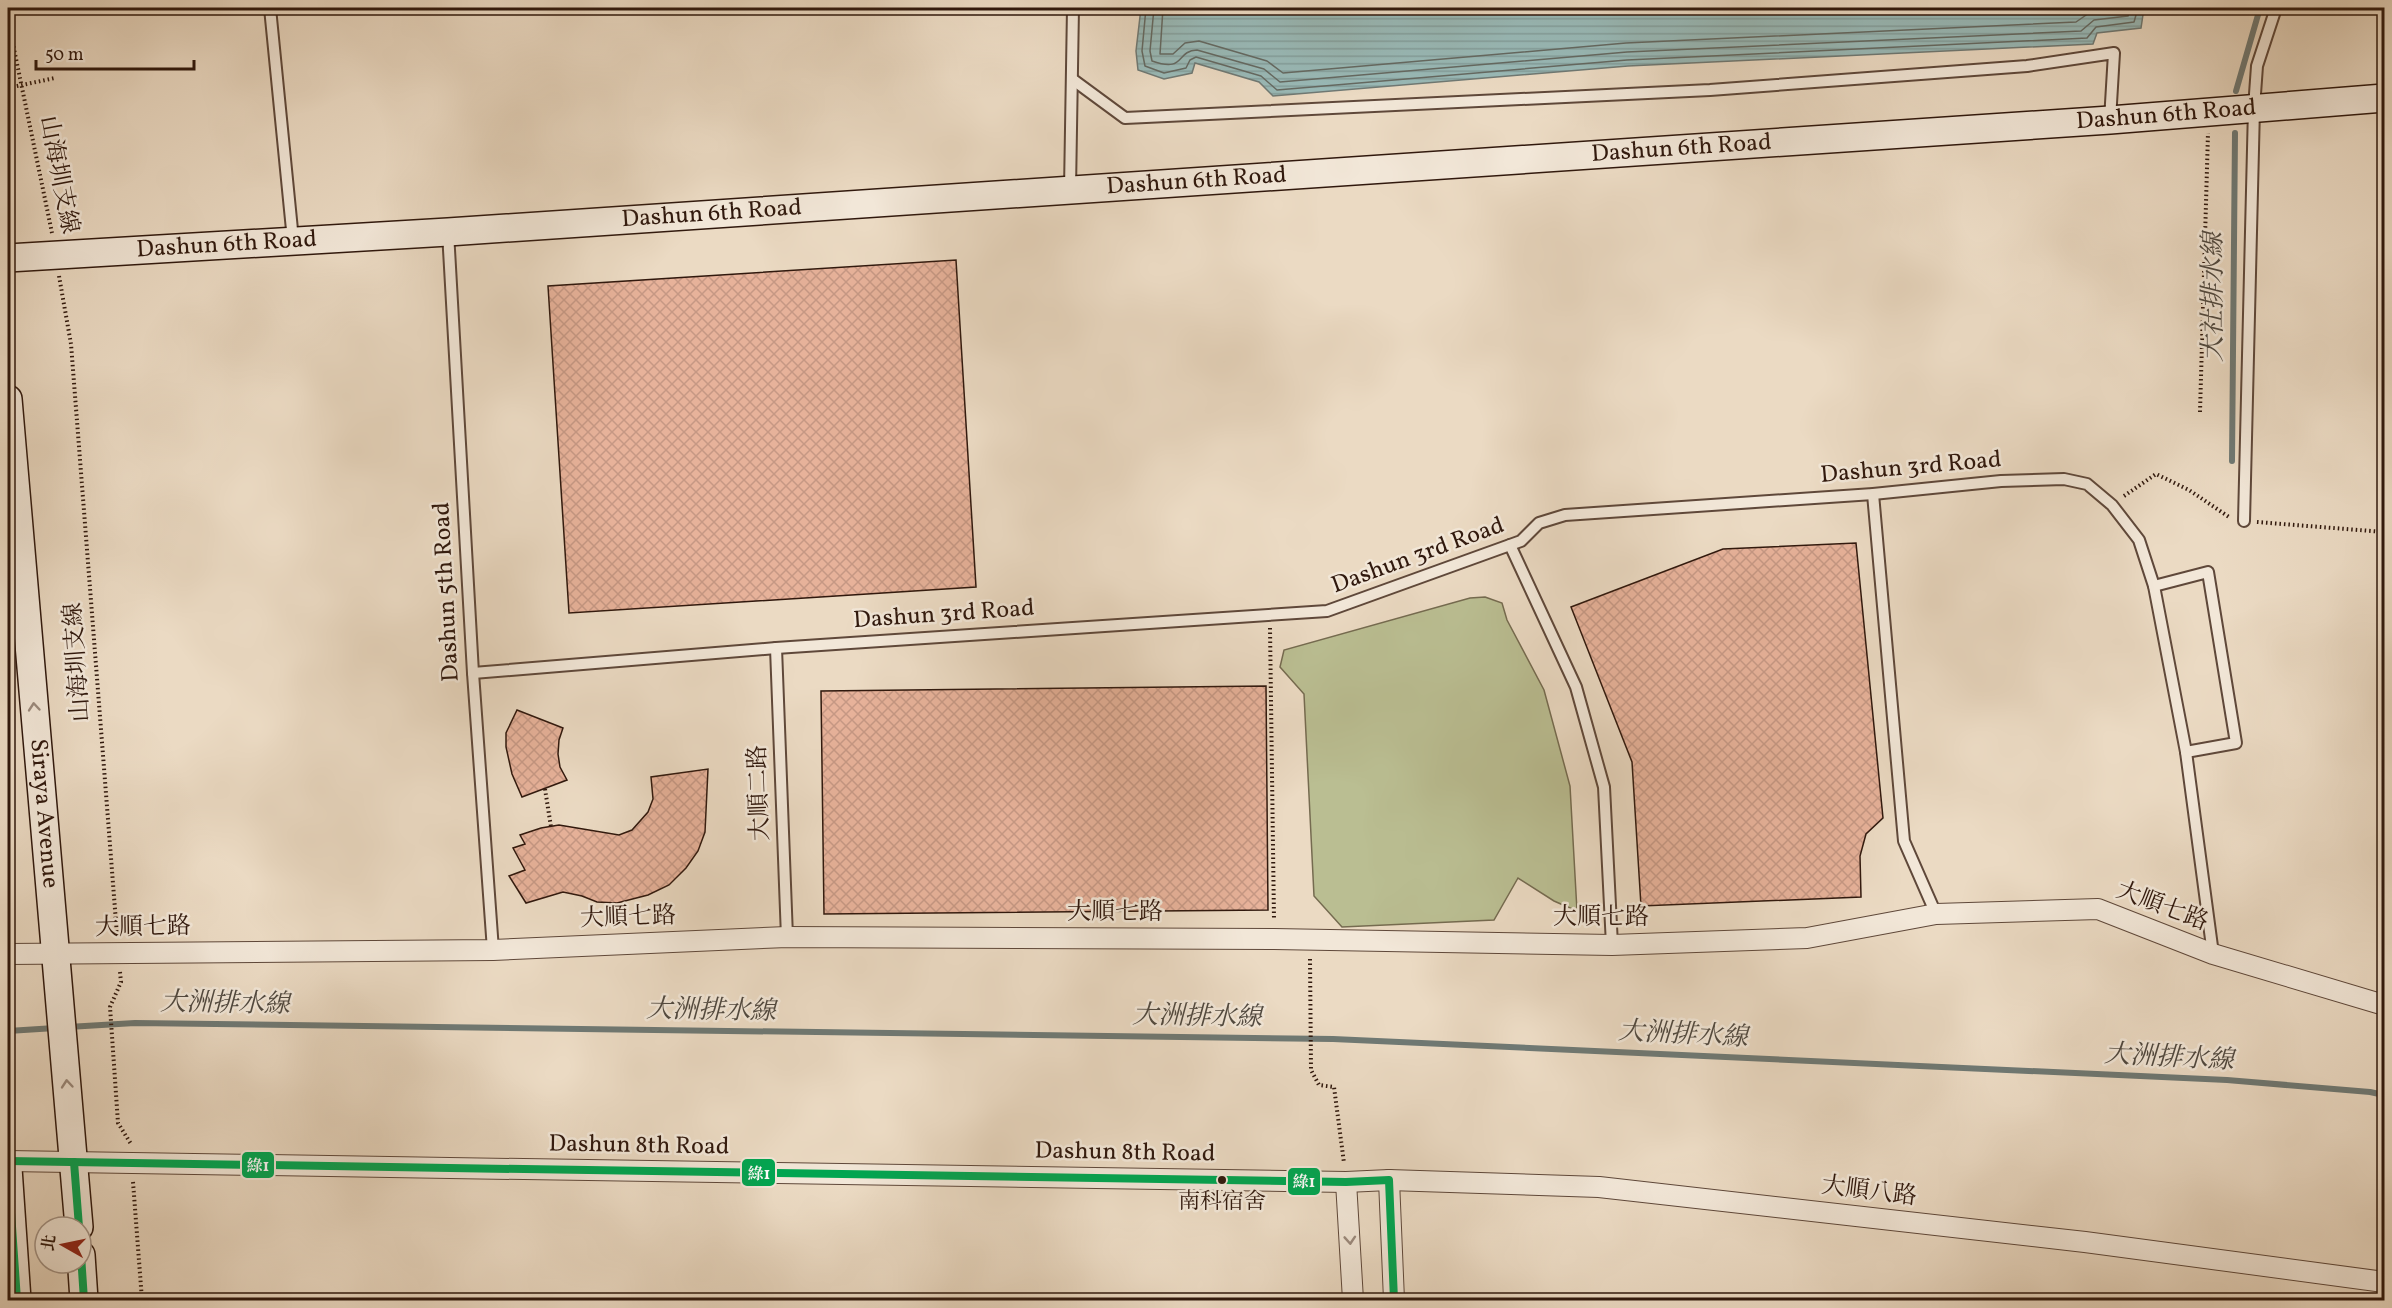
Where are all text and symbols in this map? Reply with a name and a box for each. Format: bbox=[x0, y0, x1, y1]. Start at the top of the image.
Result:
scale bar bbox=[36, 33, 194, 71]
text: 50 m bbox=[45, 43, 84, 68]
street label: Dashun 6th Road bbox=[2075, 91, 2258, 139]
street label: 山海圳支線 bbox=[30, 113, 86, 237]
street label: Dashun 6th Road bbox=[1590, 126, 1773, 172]
street label: Dashun 6th Road bbox=[1105, 159, 1288, 205]
street label: Dashun 6th Road bbox=[620, 191, 803, 237]
street label: Dashun 6th Road bbox=[135, 223, 318, 267]
water label: 大社排水線 bbox=[2196, 229, 2232, 362]
street label: Dashun 3rd Road bbox=[1819, 443, 2003, 493]
street label: Dashun 5th Road bbox=[425, 501, 469, 683]
street label: Dashun 3rd Road bbox=[1327, 509, 1509, 603]
street label: Dashun 3rd Road bbox=[852, 592, 1036, 638]
street label: 山海圳支線 bbox=[57, 601, 99, 723]
one-way arrow bbox=[28, 703, 41, 712]
street label: Siraya Avenue bbox=[20, 737, 67, 890]
street label: 大順二路 bbox=[741, 744, 779, 842]
street label: 大順七路 bbox=[2111, 874, 2213, 940]
street label: 大順七路 bbox=[1067, 896, 1163, 930]
street label: 大順七路 bbox=[579, 899, 677, 937]
street label: 大順七路 bbox=[1553, 901, 1649, 935]
street label: 大順七路 bbox=[95, 910, 191, 946]
water label: 大洲排水線 bbox=[160, 985, 293, 1023]
water label: 大洲排水線 bbox=[646, 992, 779, 1030]
water label: 大洲排水線 bbox=[1132, 998, 1265, 1036]
water label: 大洲排水線 bbox=[1617, 1014, 1752, 1057]
water label: 大洲排水線 bbox=[2103, 1037, 2238, 1080]
one-way arrow bbox=[61, 1080, 74, 1089]
street label: Dashun 8th Road bbox=[548, 1127, 730, 1165]
street label: Dashun 8th Road bbox=[1034, 1134, 1216, 1172]
line badge: 綠1 bbox=[241, 1151, 275, 1179]
text: 綠1 bbox=[247, 1156, 269, 1178]
line badge: 綠1 bbox=[741, 1158, 776, 1187]
text: 綠1 bbox=[748, 1164, 770, 1186]
line badge: 綠1 bbox=[1287, 1167, 1321, 1196]
street label: 大順八路 bbox=[1819, 1169, 1919, 1215]
text: 綠1 bbox=[1293, 1172, 1315, 1194]
marker: 南科宿舍 bbox=[1216, 1174, 1228, 1186]
place label: 南科宿舍 bbox=[1178, 1187, 1266, 1218]
north arrow bbox=[33, 1215, 93, 1275]
text: 北 bbox=[38, 1233, 62, 1253]
one-way arrow bbox=[1343, 1236, 1356, 1245]

